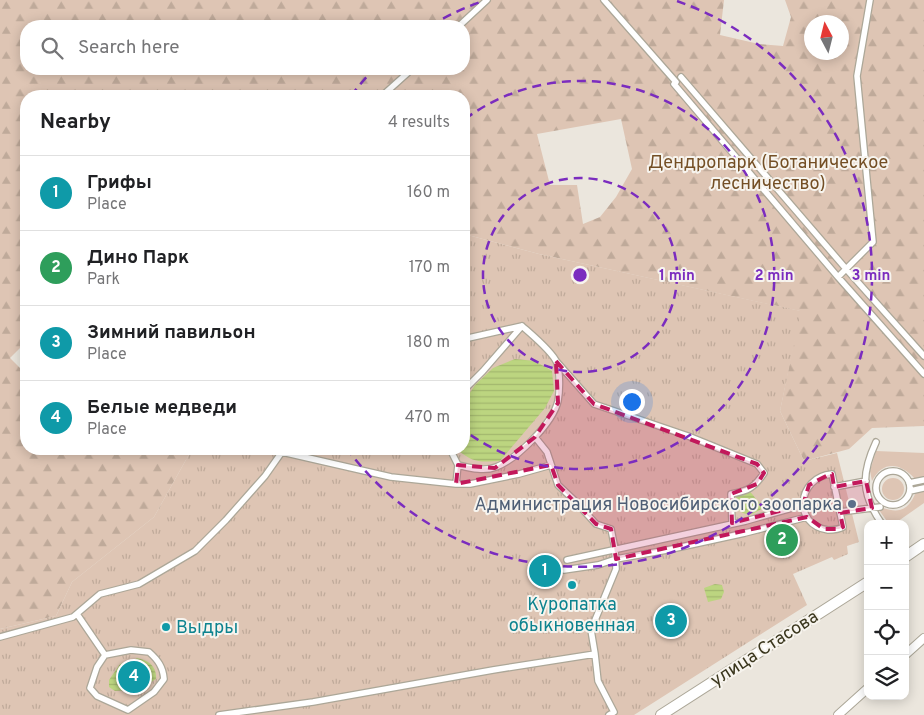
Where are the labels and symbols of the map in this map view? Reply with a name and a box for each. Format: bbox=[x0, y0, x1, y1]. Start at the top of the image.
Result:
north arrow bbox=[804, 15, 849, 60]
park label: Дендропарк (Ботаническое лесничество) bbox=[648, 152, 888, 196]
centre of rings bbox=[571, 266, 589, 284]
text: 1 min bbox=[659, 267, 695, 286]
text: 2 min bbox=[754, 267, 794, 286]
text: 3 min bbox=[851, 267, 891, 286]
your location bbox=[619, 389, 645, 415]
place label: Администрация Новосибирского зоопарка bbox=[475, 494, 842, 517]
marker: Администрация Новосибирского зоопарка bbox=[846, 498, 858, 510]
pin: 2 bbox=[766, 521, 798, 559]
pin: 1 bbox=[529, 552, 561, 590]
marker: Куропатка обыкновенная bbox=[566, 579, 578, 591]
place label: Куропатка обыкновенная bbox=[509, 594, 635, 638]
pin: 3 bbox=[655, 602, 687, 640]
street label: улица Стасова bbox=[706, 606, 823, 693]
place label: Выдры bbox=[176, 617, 238, 640]
marker: Выдры bbox=[160, 621, 172, 633]
pin: 4 bbox=[118, 658, 150, 696]

